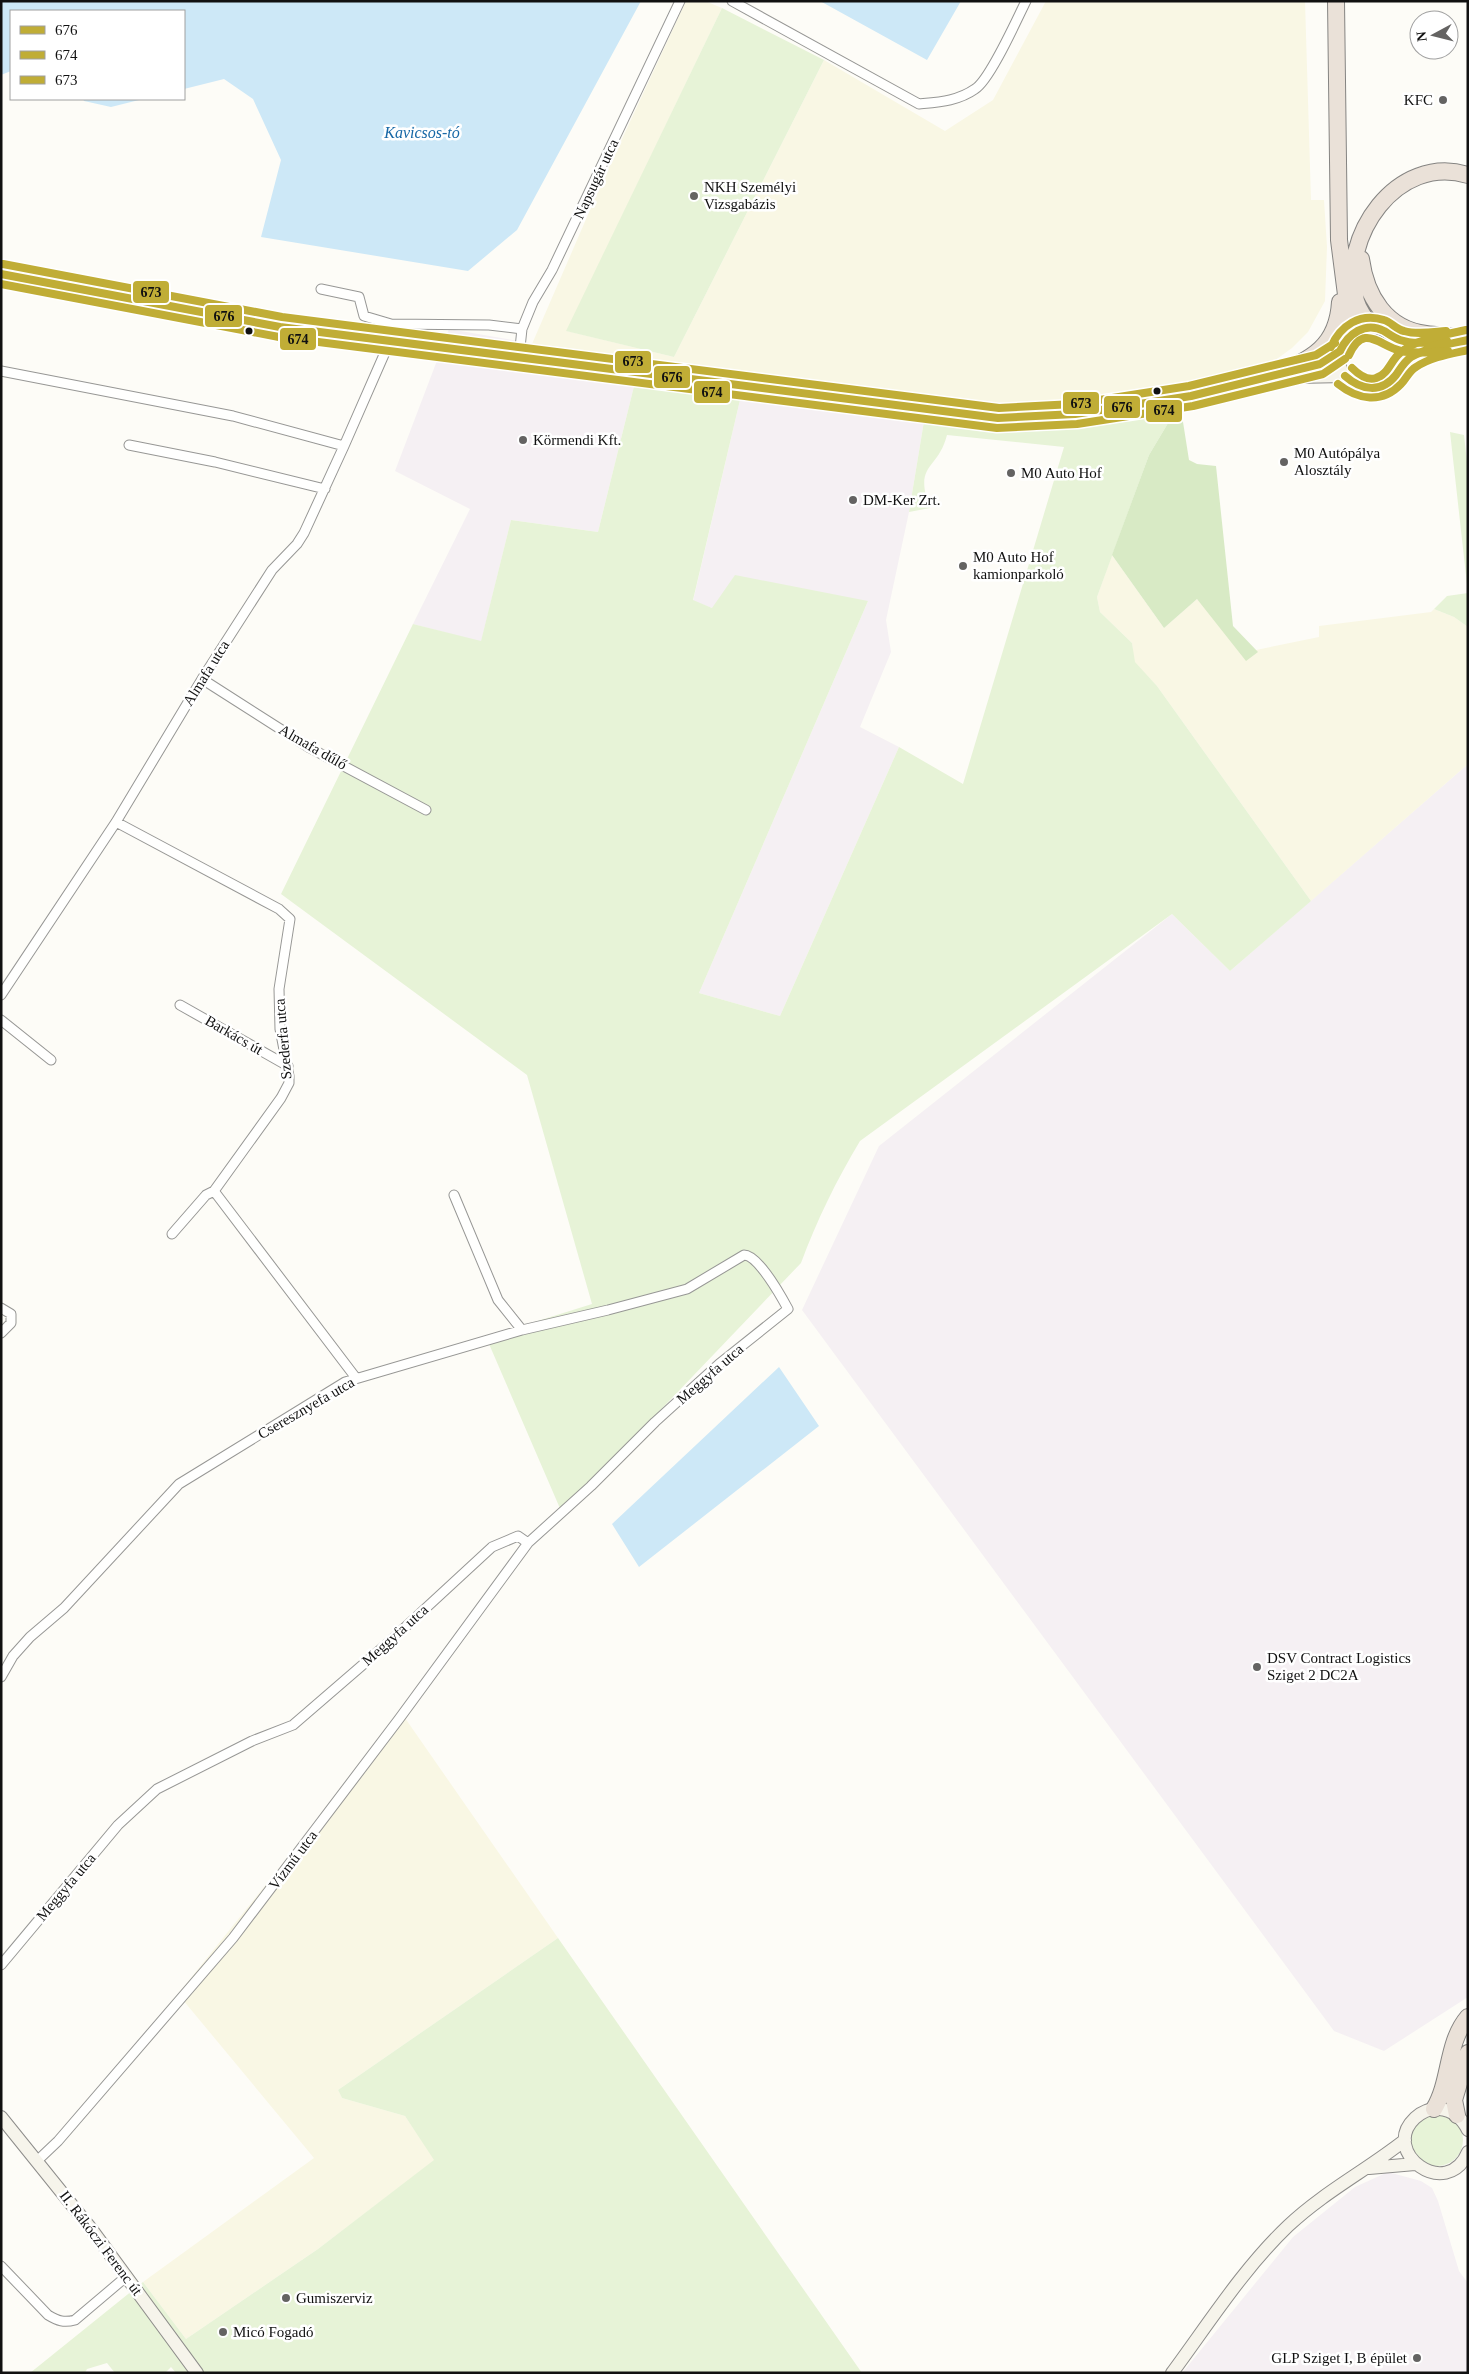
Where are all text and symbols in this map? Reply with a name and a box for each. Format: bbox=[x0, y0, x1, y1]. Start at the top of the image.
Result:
legend bbox=[10, 10, 185, 100]
north arrow bbox=[1409, 10, 1459, 60]
text: 676 bbox=[55, 22, 78, 38]
text: N bbox=[1414, 31, 1430, 42]
text: 674 bbox=[55, 47, 78, 63]
text: 673 bbox=[55, 72, 78, 88]
place label: KFC bbox=[1404, 92, 1433, 108]
marker: KFC bbox=[1437, 94, 1449, 106]
water label: Kavicsos-tó bbox=[383, 124, 460, 141]
street label: Napsugár utca bbox=[571, 136, 622, 221]
place label: NKH Személyi Vizsgabázis bbox=[704, 179, 796, 212]
marker: NKH Személyi Vizsgabázis bbox=[688, 190, 700, 202]
line badge: 673 bbox=[132, 280, 170, 304]
text: 673 bbox=[141, 285, 162, 300]
line badge: 676 bbox=[204, 304, 243, 328]
text: 676 bbox=[214, 309, 235, 324]
unlabelled marker bbox=[244, 326, 254, 336]
line badge: 674 bbox=[279, 327, 317, 351]
text: 674 bbox=[288, 332, 309, 347]
line badge: 673 bbox=[614, 350, 652, 374]
text: 673 bbox=[623, 354, 644, 369]
line badge: 676 bbox=[653, 365, 691, 389]
text: 676 bbox=[662, 370, 683, 385]
line badge: 674 bbox=[693, 380, 731, 404]
text: 674 bbox=[702, 385, 723, 400]
unlabelled marker bbox=[1152, 386, 1162, 396]
line badge: 673 bbox=[1062, 391, 1100, 415]
line badge: 676 bbox=[1103, 395, 1141, 419]
text: 673 bbox=[1071, 396, 1092, 411]
line badge: 674 bbox=[1145, 399, 1183, 423]
text: 676 bbox=[1112, 400, 1133, 415]
text: 674 bbox=[1154, 403, 1175, 418]
place label: Körmendi Kft. bbox=[533, 432, 621, 448]
marker: Körmendi Kft. bbox=[517, 434, 529, 446]
place label: M0 Autópálya Alosztály bbox=[1294, 445, 1381, 478]
marker: M0 Autópálya Alosztály bbox=[1278, 456, 1290, 468]
place label: M0 Auto Hof bbox=[1021, 465, 1102, 481]
marker: M0 Auto Hof bbox=[1005, 467, 1017, 479]
place label: DM-Ker Zrt. bbox=[863, 492, 940, 508]
marker: DM-Ker Zrt. bbox=[847, 494, 859, 506]
place label: M0 Auto Hof kamionparkoló bbox=[973, 549, 1064, 582]
marker: M0 Auto Hof kamionparkoló bbox=[957, 560, 969, 572]
street label: Almafa utca bbox=[180, 637, 232, 708]
street label: Almafa dűlő bbox=[276, 721, 350, 773]
street label: Szederfa utca bbox=[271, 998, 295, 1080]
street label: Barkács út bbox=[202, 1012, 266, 1058]
street label: Meggyfa utca bbox=[673, 1341, 747, 1407]
street label: Cseresznyefa utca bbox=[255, 1374, 357, 1442]
street label: Meggyfa utca bbox=[359, 1601, 431, 1669]
place label: DSV Contract Logistics Sziget 2 DC2A bbox=[1267, 1650, 1411, 1683]
marker: DSV Contract Logistics Sziget 2 DC2A bbox=[1251, 1661, 1263, 1673]
street label: Vízmű utca bbox=[266, 1827, 321, 1893]
street label: Meggyfa utca bbox=[33, 1850, 99, 1924]
street label: II. Rákóczi Ferenc út bbox=[57, 2188, 146, 2299]
place label: Gumiszerviz bbox=[296, 2290, 373, 2306]
marker: Gumiszerviz bbox=[280, 2292, 292, 2304]
place label: Micó Fogadó bbox=[233, 2324, 313, 2340]
marker: Micó Fogadó bbox=[217, 2326, 229, 2338]
place label: GLP Sziget I, B épület bbox=[1271, 2350, 1408, 2366]
marker: GLP Sziget I, B épület bbox=[1411, 2352, 1423, 2364]

